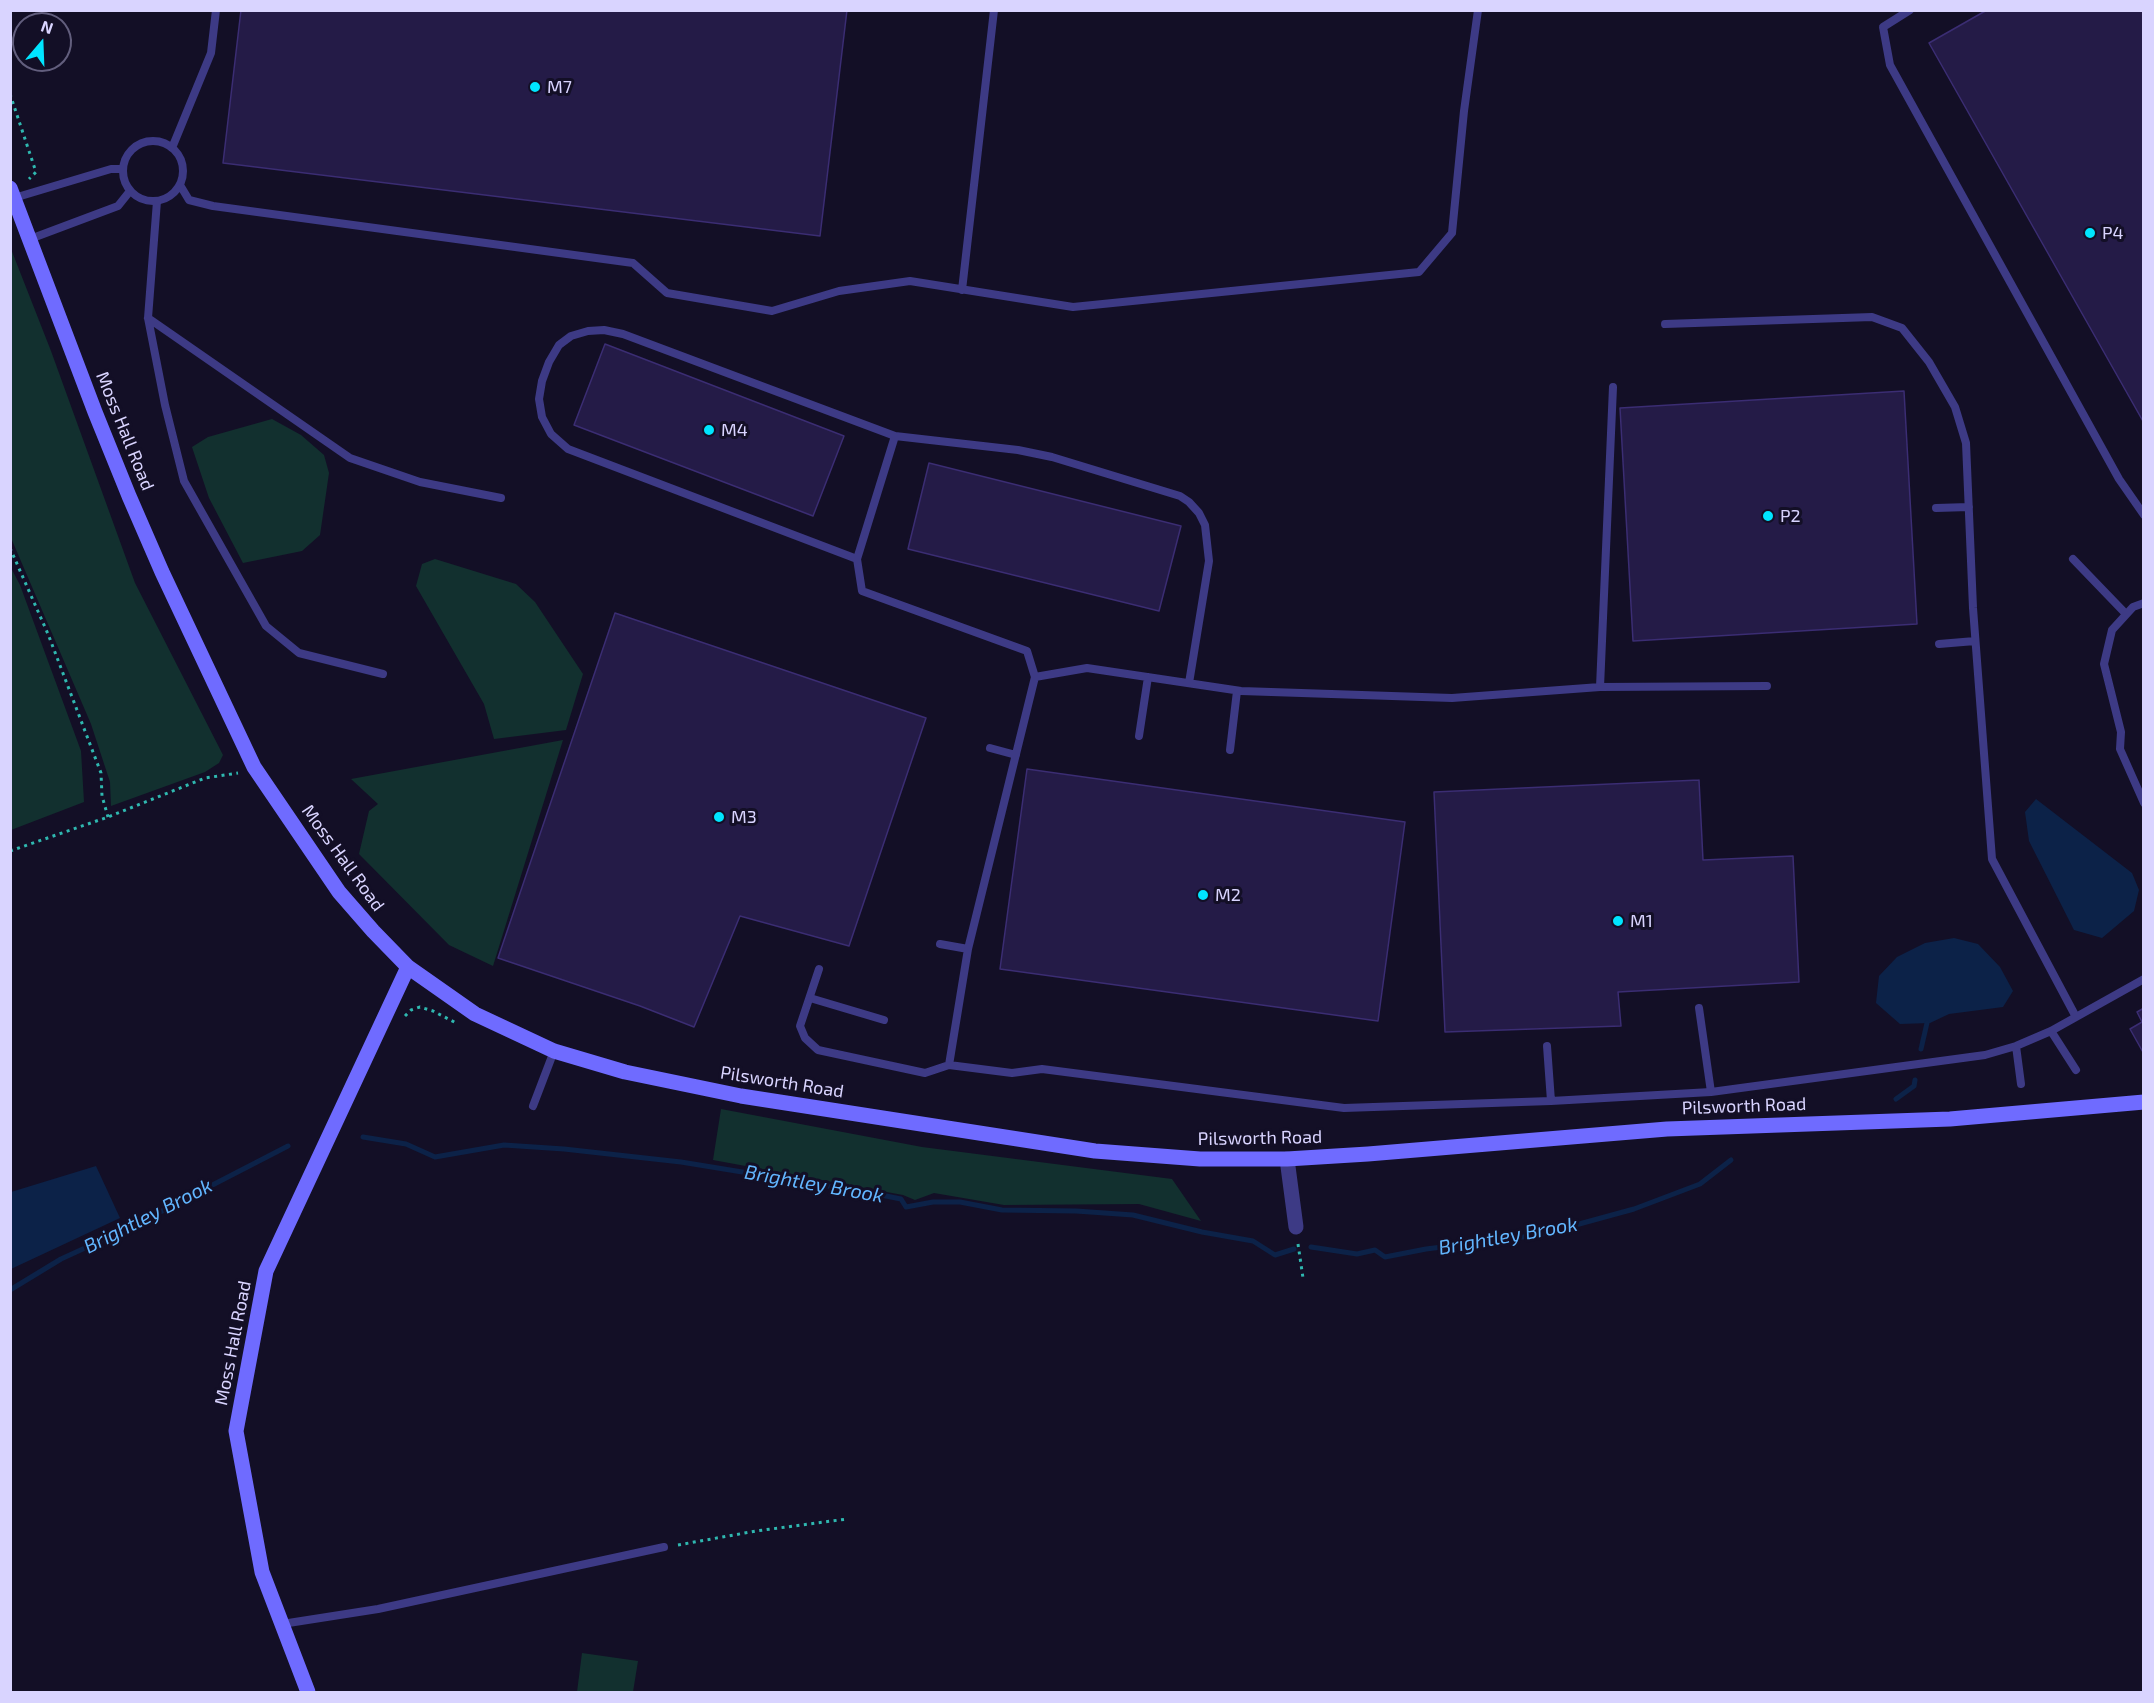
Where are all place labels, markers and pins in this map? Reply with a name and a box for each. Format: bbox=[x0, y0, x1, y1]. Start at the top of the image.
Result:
place label: M7 bbox=[547, 76, 572, 98]
marker: M7 bbox=[528, 80, 542, 94]
place label: P4 bbox=[2102, 222, 2124, 244]
marker: P4 bbox=[2083, 226, 2097, 240]
place label: M4 bbox=[721, 419, 748, 441]
marker: M4 bbox=[702, 423, 716, 437]
place label: P2 bbox=[1780, 505, 1801, 527]
marker: P2 bbox=[1761, 509, 1775, 523]
place label: M3 bbox=[731, 806, 757, 828]
marker: M3 bbox=[712, 810, 726, 824]
place label: M2 bbox=[1215, 884, 1241, 906]
marker: M2 bbox=[1196, 888, 1210, 902]
place label: M1 bbox=[1630, 910, 1653, 932]
marker: M1 bbox=[1611, 914, 1625, 928]

